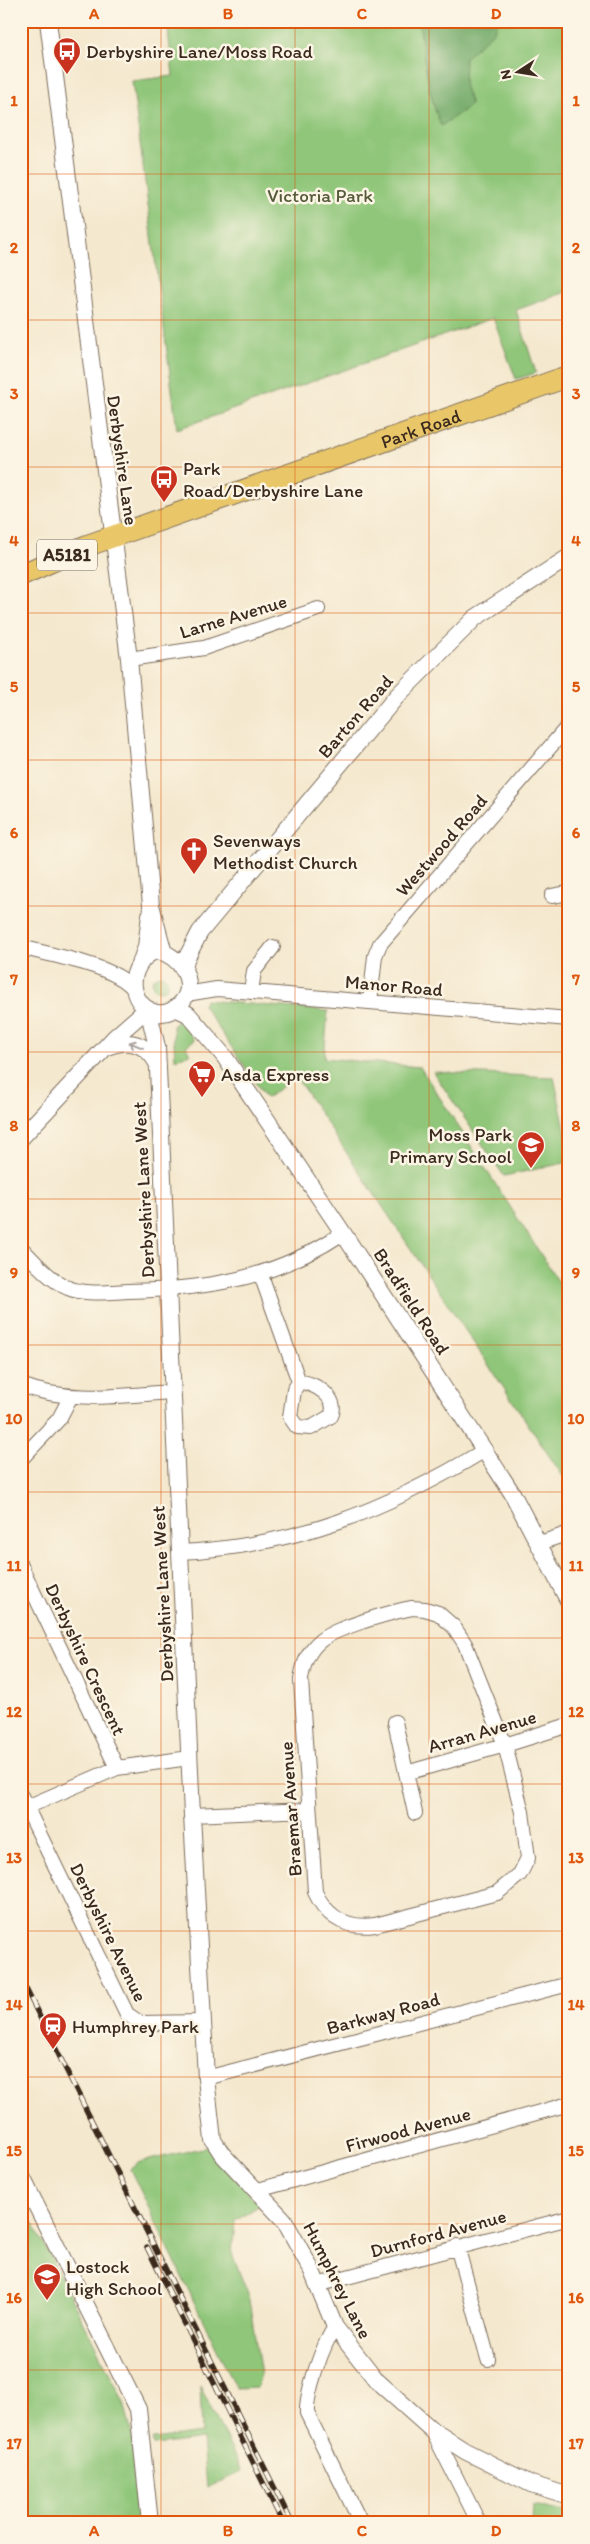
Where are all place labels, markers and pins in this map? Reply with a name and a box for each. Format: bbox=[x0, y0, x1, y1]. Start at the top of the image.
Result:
bus stop icon: Derbyshire Lane/Moss Road bbox=[52, 36, 82, 75]
place label: Derbyshire Lane/Moss Road bbox=[86, 40, 313, 63]
place label: Park Road/Derbyshire Lane bbox=[183, 457, 363, 502]
bus stop icon: Park Road/Derbyshire Lane bbox=[149, 464, 179, 503]
place label: Sevenways Methodist Church bbox=[213, 829, 358, 874]
church icon: Sevenways Methodist Church bbox=[179, 836, 209, 875]
supermarket icon: Asda Express bbox=[187, 1059, 217, 1098]
place label: Asda Express bbox=[221, 1063, 329, 1086]
place label: Moss Park Primary School bbox=[389, 1123, 513, 1168]
school or university icon: Moss Park Primary School bbox=[516, 1130, 546, 1169]
station icon: Humphrey Park bbox=[38, 2011, 68, 2050]
place label: Humphrey Park bbox=[72, 2015, 199, 2038]
place label: Lostock High School bbox=[66, 2255, 163, 2300]
school or university icon: Lostock High School bbox=[32, 2262, 62, 2301]

